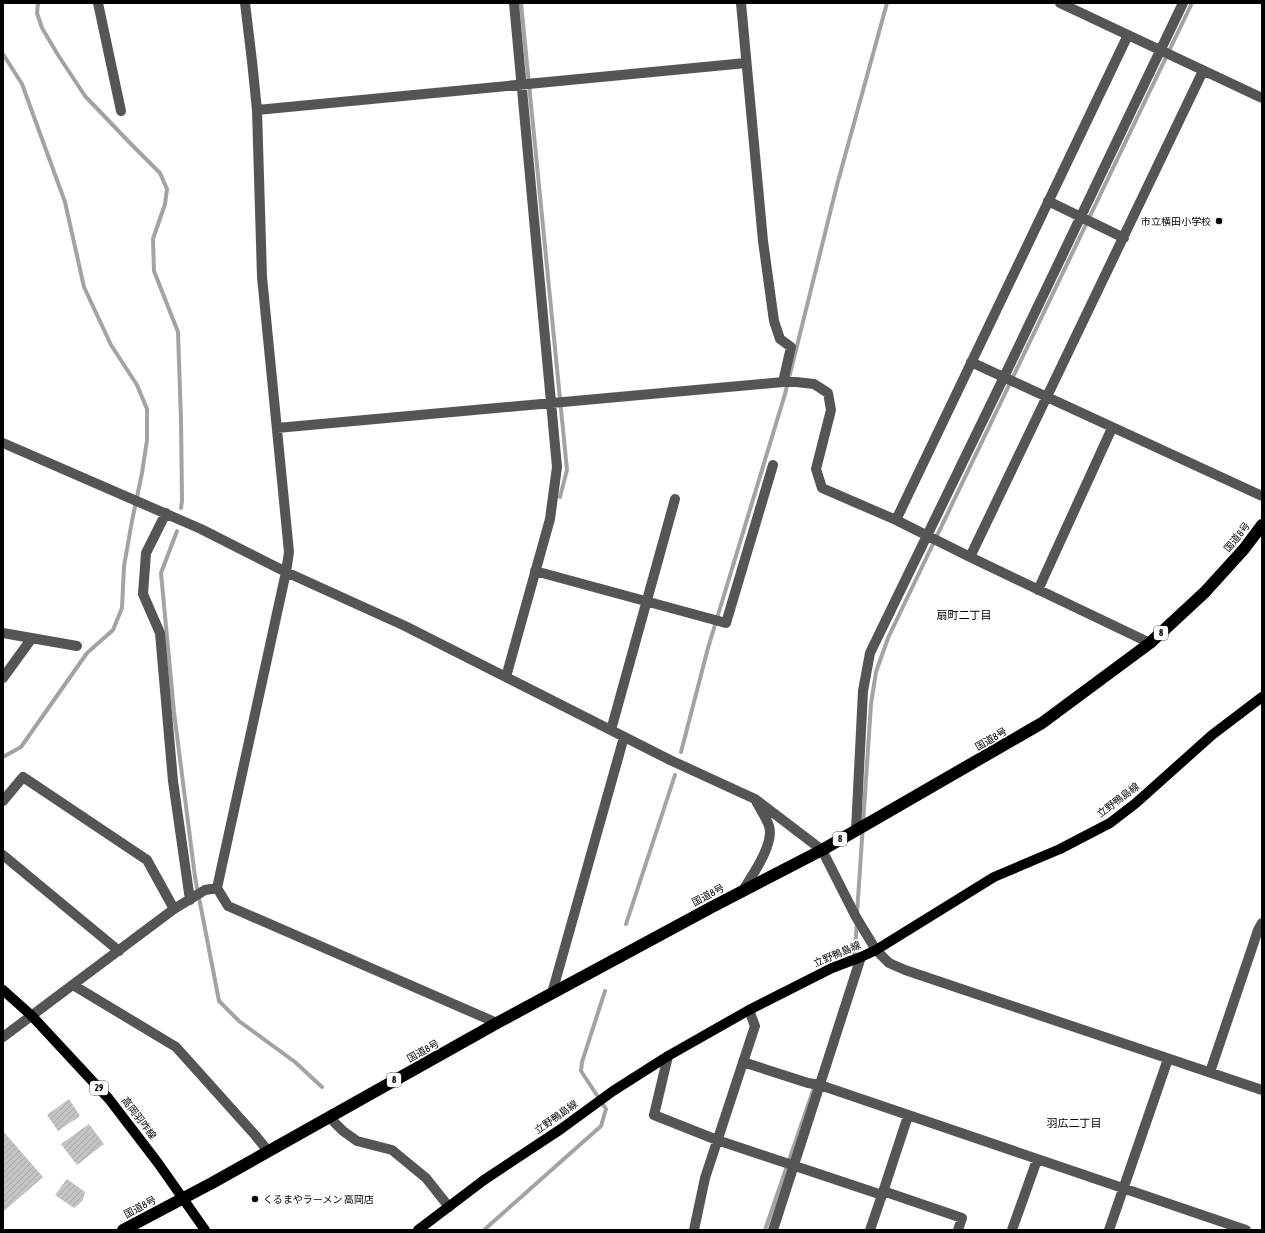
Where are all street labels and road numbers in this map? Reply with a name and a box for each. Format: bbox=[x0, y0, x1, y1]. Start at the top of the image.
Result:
street label: 国道8号 bbox=[1222, 520, 1252, 554]
road number: 8 bbox=[1154, 626, 1168, 640]
street label: 国道8号 bbox=[973, 726, 1009, 752]
street label: 立野鴨島線 bbox=[1095, 781, 1141, 819]
road number: 8 bbox=[833, 832, 847, 846]
street label: 国道8号 bbox=[690, 882, 726, 908]
street label: 立野鴨島線 bbox=[812, 939, 862, 969]
street label: 国道8号 bbox=[405, 1038, 441, 1064]
road number: 8 bbox=[387, 1073, 401, 1087]
road number: 29 bbox=[90, 1081, 108, 1095]
street label: 高岡羽咋線 bbox=[120, 1095, 158, 1141]
street label: 立野鴨島線 bbox=[532, 1098, 580, 1136]
street label: 国道8号 bbox=[122, 1194, 158, 1220]

